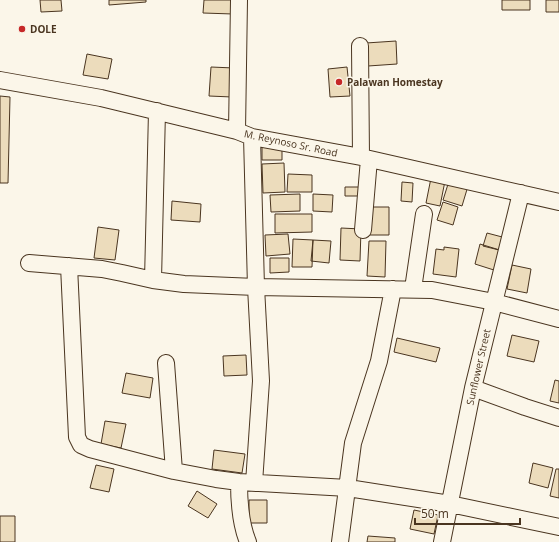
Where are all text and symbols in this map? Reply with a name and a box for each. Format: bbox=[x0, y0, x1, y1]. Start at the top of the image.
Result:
place label: DOLE bbox=[30, 22, 57, 36]
marker: DOLE bbox=[17, 24, 27, 34]
place label: Palawan Homestay bbox=[347, 75, 443, 89]
marker: Palawan Homestay bbox=[334, 77, 344, 87]
street label: M. Reynoso Sr. Road bbox=[243, 126, 339, 160]
street label: Sunflower Street bbox=[462, 327, 494, 406]
scale bar bbox=[415, 500, 520, 526]
text: 50 m bbox=[421, 505, 449, 522]

